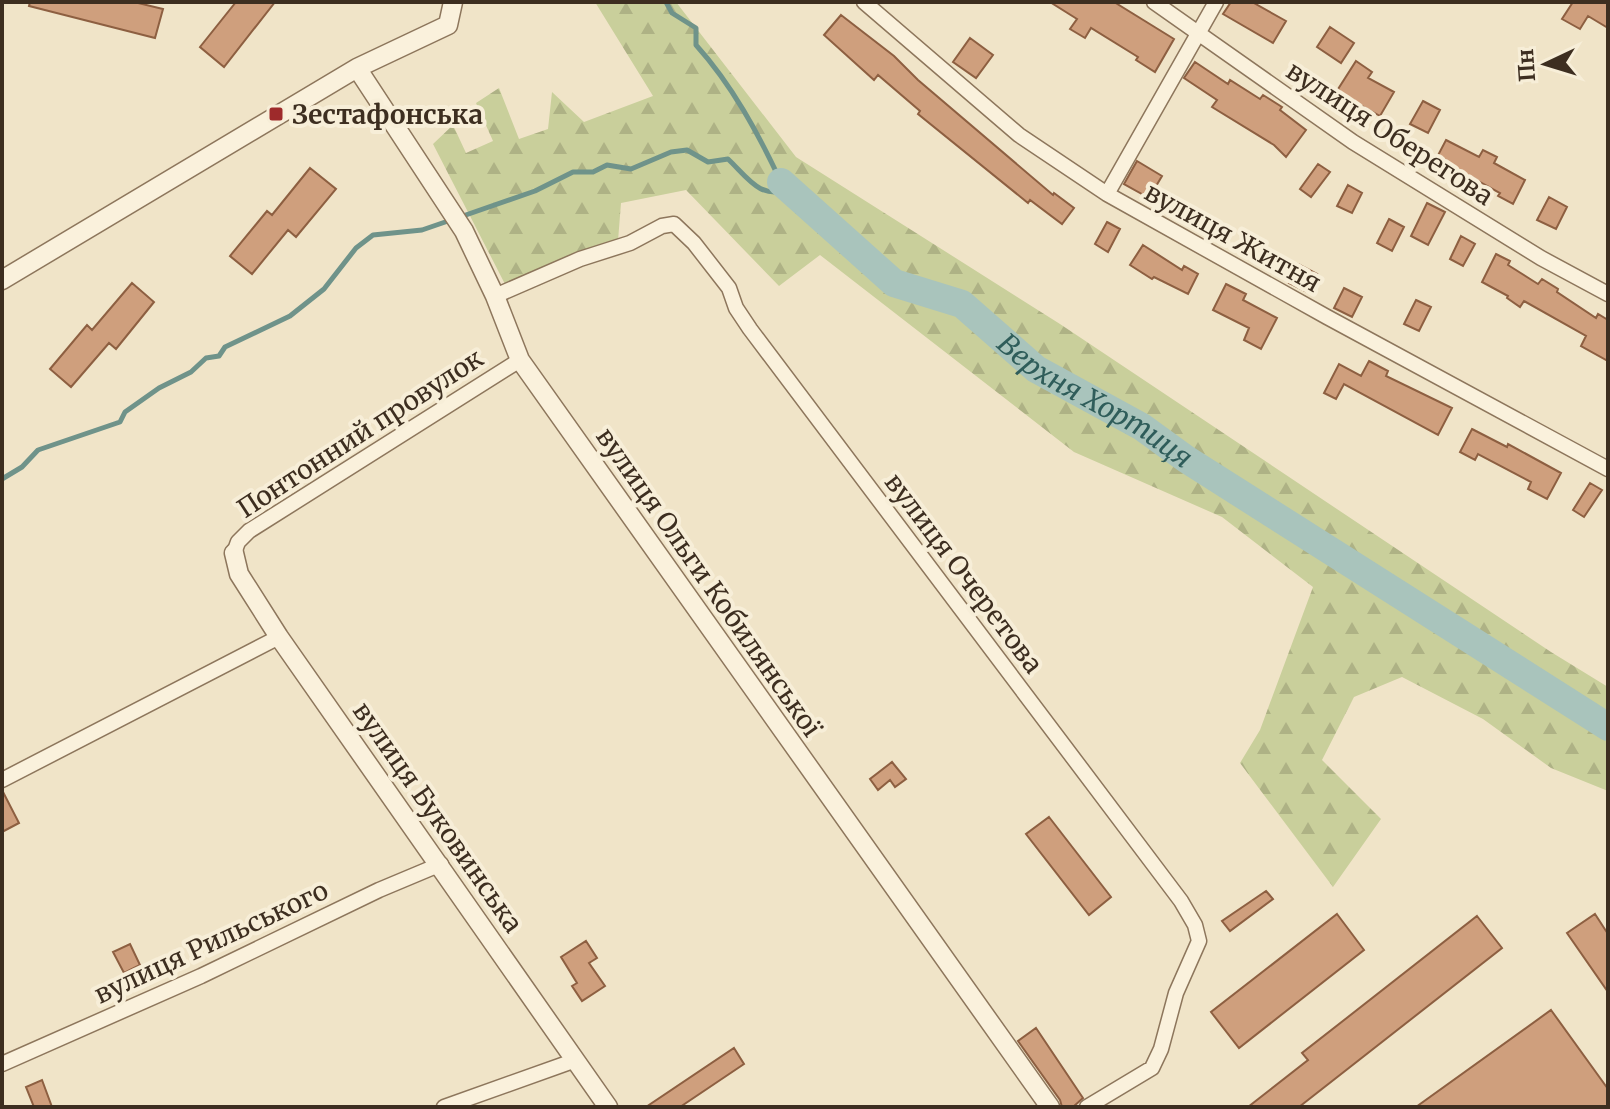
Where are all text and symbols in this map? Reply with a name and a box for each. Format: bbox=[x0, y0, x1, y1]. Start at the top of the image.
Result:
north arrow bbox=[1506, 24, 1586, 104]
text: Пн bbox=[1511, 48, 1541, 83]
street label: вулиця Оберегова bbox=[1280, 54, 1500, 212]
place label: Зестафонська bbox=[292, 98, 483, 131]
marker: Зестафонська bbox=[267, 105, 285, 123]
street label: вулиця Житня bbox=[1139, 175, 1327, 299]
water label: Верхня Хортиця bbox=[990, 326, 1200, 476]
street label: Понтонний провулок bbox=[231, 341, 490, 525]
street label: вулиця Ольги Кобилянської bbox=[589, 421, 829, 743]
street label: вулиця Очеретова bbox=[878, 466, 1050, 680]
street label: вулиця Буковинська bbox=[346, 695, 530, 939]
street label: вулиця Рильського bbox=[89, 873, 333, 1011]

